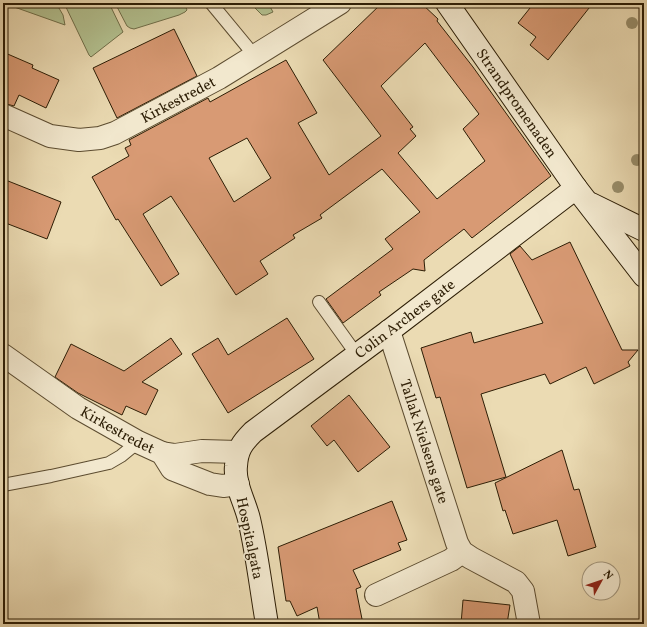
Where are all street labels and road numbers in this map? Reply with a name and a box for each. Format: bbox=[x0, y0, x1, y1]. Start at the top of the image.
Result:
street label: Strandpromenaden bbox=[470, 45, 561, 163]
street label: Kirkestredet bbox=[138, 73, 220, 129]
street label: Colin Archers gate bbox=[351, 275, 460, 365]
street label: Tallak Nielsens gate bbox=[393, 377, 453, 507]
street label: Kirkestredet bbox=[76, 402, 157, 460]
street label: Hospitalgata bbox=[230, 495, 268, 581]

